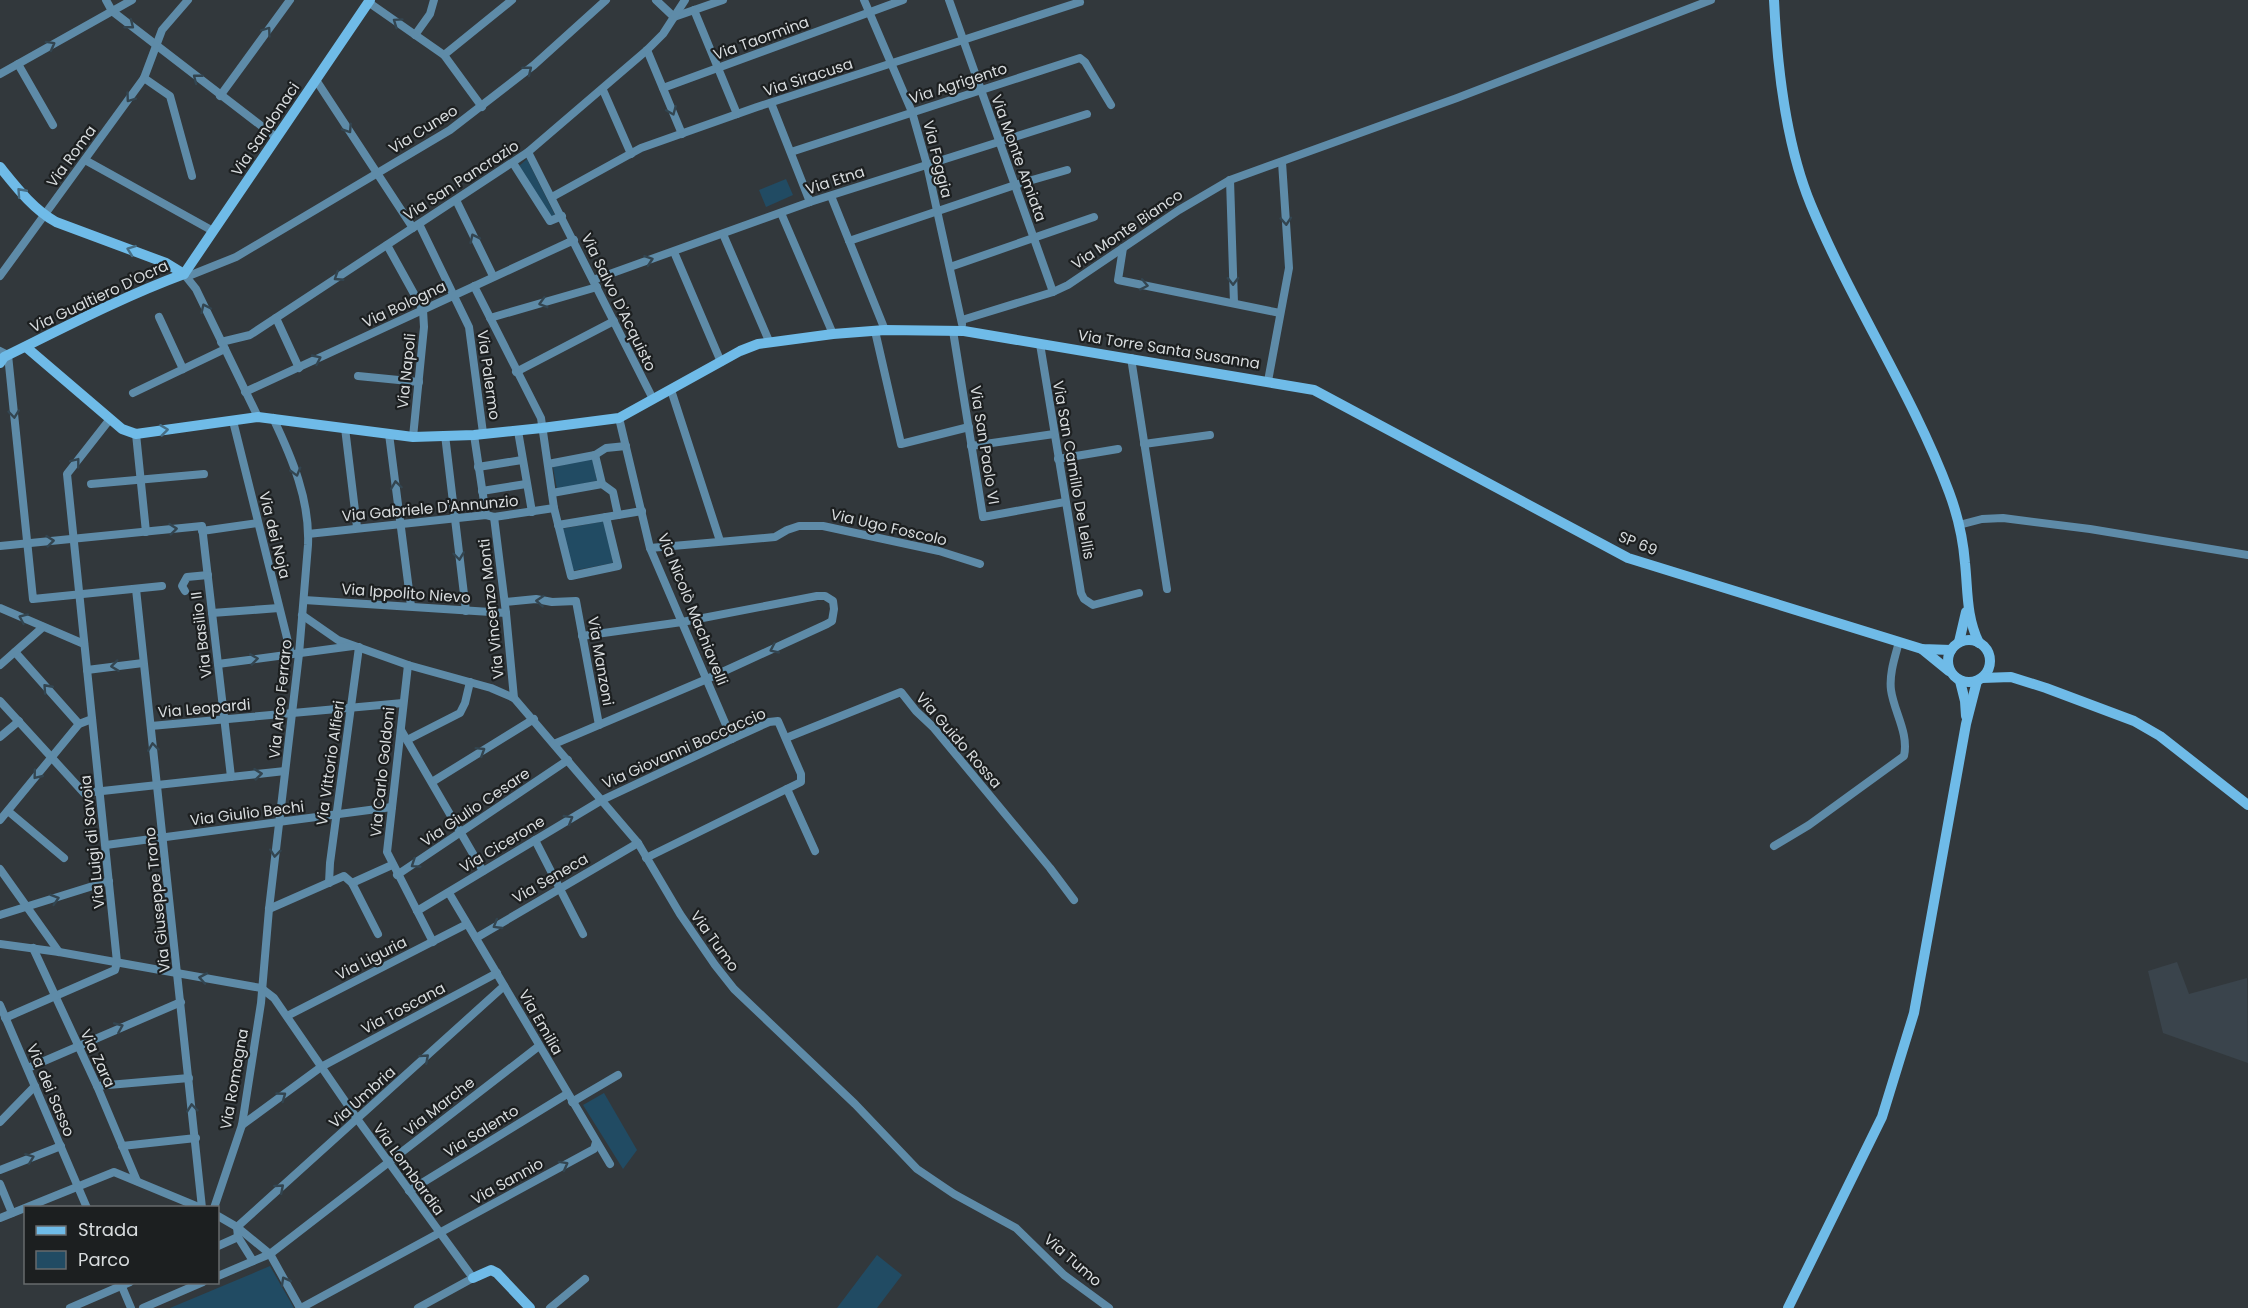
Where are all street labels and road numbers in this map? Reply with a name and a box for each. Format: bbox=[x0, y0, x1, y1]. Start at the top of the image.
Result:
street label: Via Taormina bbox=[710, 11, 812, 65]
street label: Via Siracusa bbox=[761, 53, 855, 101]
street label: Via Agrigento bbox=[906, 57, 1010, 109]
street label: Via Sandonaci bbox=[226, 78, 304, 180]
street label: Via Monte Amiata bbox=[986, 92, 1052, 224]
street label: Via Cuneo bbox=[385, 100, 461, 158]
street label: Via Foggia bbox=[918, 118, 958, 200]
street label: Via Roma bbox=[41, 121, 101, 191]
street label: Via San Pancrazio bbox=[399, 135, 523, 225]
street label: Via Etna bbox=[803, 161, 867, 199]
street label: Via Monte Bianco bbox=[1067, 184, 1187, 274]
street label: Via Salvo D'Acquisto bbox=[576, 229, 662, 375]
street label: Via Gualtiero D'Ocra bbox=[26, 255, 172, 337]
street label: Via Bologna bbox=[359, 275, 449, 333]
street label: Via Torre Santa Susanna bbox=[1076, 324, 1262, 374]
street label: Via Palermo bbox=[472, 329, 506, 421]
street label: Via Napoli bbox=[392, 332, 420, 410]
street label: Via San Camillo De Lellis bbox=[1048, 379, 1100, 561]
street label: Via San Paolo VI bbox=[965, 384, 1005, 506]
street label: Via dei Noja bbox=[254, 489, 296, 581]
street label: Via Gabriele D'Annunzio bbox=[341, 490, 519, 526]
street label: Via Ugo Foscolo bbox=[829, 503, 949, 551]
street label: SP 69 bbox=[1615, 526, 1661, 560]
street label: Via Nicolò Machiavelli bbox=[653, 530, 733, 688]
street label: Via Vincenzo Monti bbox=[473, 538, 509, 680]
street label: Via Ippolito Nievo bbox=[341, 578, 471, 608]
street label: Via Basilio II bbox=[185, 590, 217, 680]
street label: Via Manzoni bbox=[583, 615, 619, 707]
street label: Via Arco Ferraro bbox=[263, 638, 297, 760]
street label: Via Guido Rossa bbox=[911, 687, 1007, 793]
street label: Via Leopardi bbox=[157, 693, 251, 723]
street label: Via Vittorio Alfieri bbox=[311, 699, 349, 827]
street label: Via Giovanni Boccaccio bbox=[599, 702, 769, 794]
street label: Via Carlo Goldoni bbox=[365, 706, 399, 838]
street label: Via Giulio Cesare bbox=[416, 763, 534, 851]
street label: Via Luigi di Savoia bbox=[75, 774, 109, 910]
street label: Via Giulio Bechi bbox=[189, 796, 305, 830]
street label: Via Cicerone bbox=[456, 810, 548, 878]
street label: Via Giuseppe Trono bbox=[139, 826, 175, 974]
street label: Via Seneca bbox=[508, 848, 592, 908]
street label: Via Tumo bbox=[686, 906, 744, 976]
street label: Via Liguria bbox=[332, 931, 410, 985]
street label: Via Toscana bbox=[357, 977, 449, 1039]
street label: Via Emilia bbox=[514, 985, 568, 1059]
street label: Via Zara bbox=[75, 1025, 121, 1091]
street label: Via Romagna bbox=[215, 1027, 253, 1131]
street label: Via dei Sasso bbox=[22, 1040, 80, 1140]
street label: Via Umbria bbox=[324, 1061, 400, 1133]
street label: Via Marche bbox=[399, 1072, 479, 1140]
street label: Via Salento bbox=[440, 1100, 522, 1162]
street label: Via Lombardia bbox=[368, 1119, 450, 1219]
street label: Via Sannio bbox=[467, 1153, 547, 1209]
street label: Via Tumo bbox=[1039, 1229, 1107, 1291]

